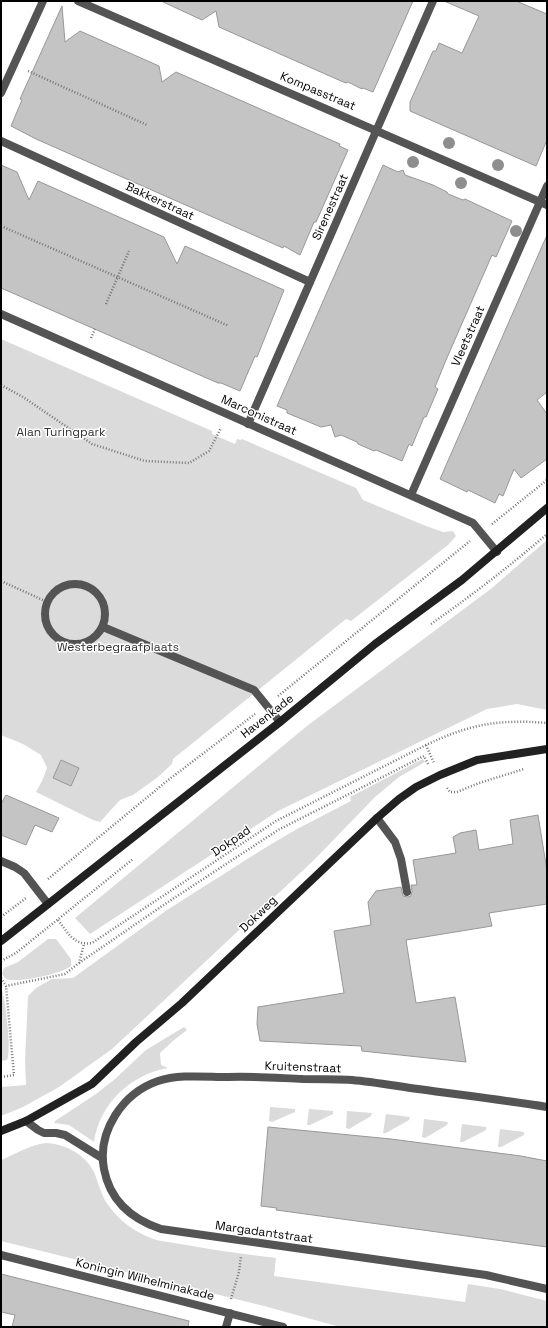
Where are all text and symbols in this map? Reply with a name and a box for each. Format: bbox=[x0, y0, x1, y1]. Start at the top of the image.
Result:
street label: Kompasstraat bbox=[278, 68, 358, 114]
street label: Sirenestraat bbox=[308, 171, 352, 243]
street label: Bakkerstraat bbox=[123, 178, 197, 224]
street label: Vleetstraat bbox=[448, 303, 488, 369]
street label: Marconistraat bbox=[219, 391, 299, 439]
park label: Alan Turingpark bbox=[16, 424, 106, 440]
park label: Westerbegraafplaats bbox=[57, 639, 179, 655]
street label: Havenkade bbox=[237, 690, 297, 742]
street label: Dokpad bbox=[208, 822, 254, 860]
street label: Dokweg bbox=[236, 892, 280, 936]
street label: Kruitenstraat bbox=[264, 1058, 342, 1076]
street label: Margadantstraat bbox=[214, 1217, 314, 1247]
street label: Koningin Wilhelminakade bbox=[74, 1254, 216, 1304]

